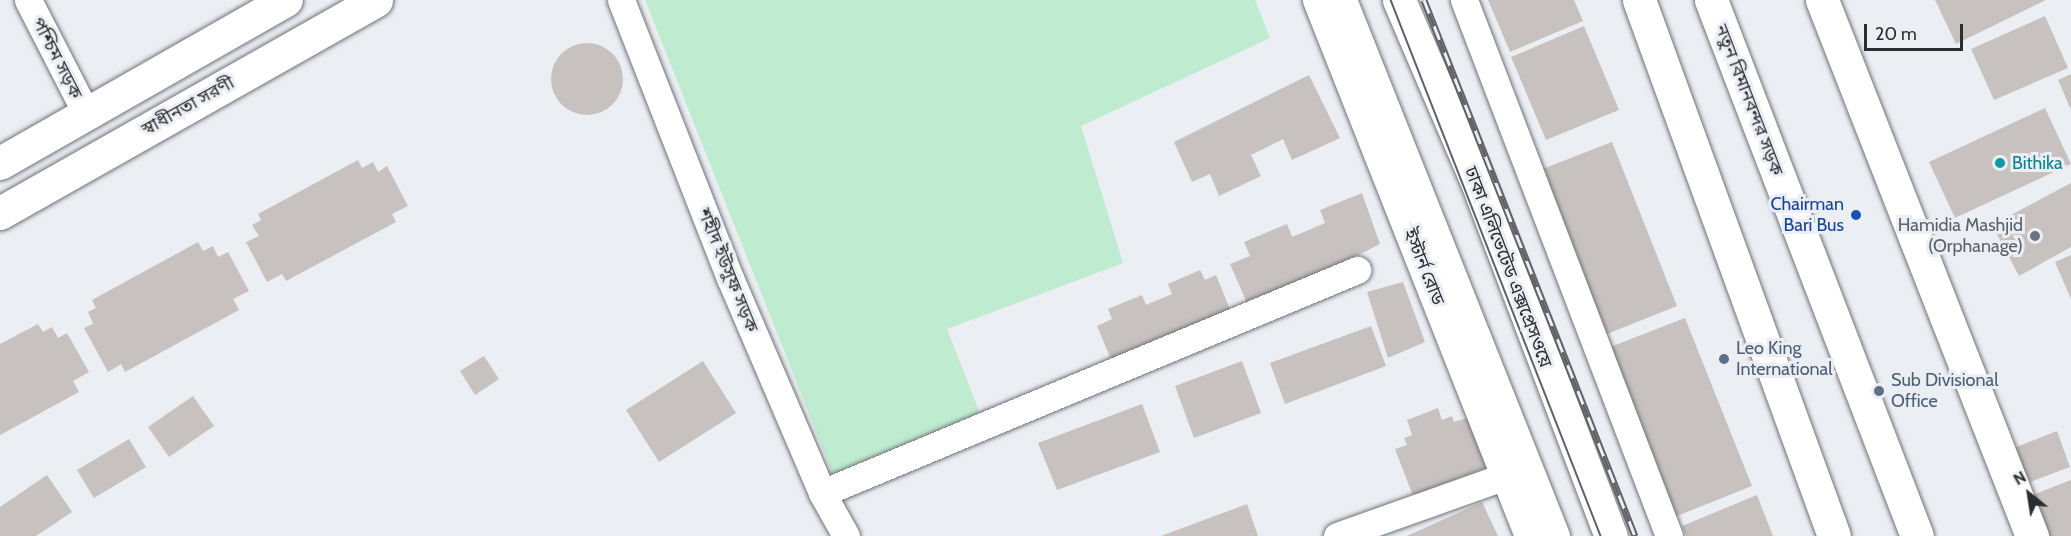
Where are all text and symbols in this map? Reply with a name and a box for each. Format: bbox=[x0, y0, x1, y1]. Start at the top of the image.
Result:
scale bar bbox=[1867, 12, 1966, 50]
street label: পশ্চিম সড়ক bbox=[27, 14, 87, 102]
street label: নতুন বিমানবন্দর সড়ক bbox=[1710, 21, 1788, 179]
text: 20 m bbox=[1875, 23, 1917, 45]
street label: স্বাধীনতা সরণী bbox=[138, 72, 238, 140]
place label: Bithika bbox=[2012, 152, 2063, 174]
marker: Bithika bbox=[1993, 156, 2007, 170]
street label: ঢাকা এলিভেটেড এক্সপ্রেসওয়ে bbox=[1460, 164, 1556, 370]
place label: Chairman Bari Bus bbox=[1771, 194, 1844, 236]
street label: শহীদ ইউসুফ সড়ক bbox=[693, 205, 763, 335]
marker: Chairman Bari Bus bbox=[1849, 208, 1863, 222]
place label: Hamidia Mashjid (Orphanage) bbox=[1898, 215, 2023, 258]
street label: ইস্টার্ন রোড bbox=[1399, 226, 1449, 308]
marker: Hamidia Mashjid (Orphanage) bbox=[2028, 229, 2042, 243]
place label: Leo King International bbox=[1736, 338, 1832, 380]
marker: Leo King International bbox=[1717, 352, 1731, 366]
place label: Sub Divisional Office bbox=[1891, 370, 1998, 412]
marker: Sub Divisional Office bbox=[1872, 384, 1886, 398]
north arrow bbox=[1999, 464, 2059, 524]
text: N bbox=[2010, 467, 2029, 489]

